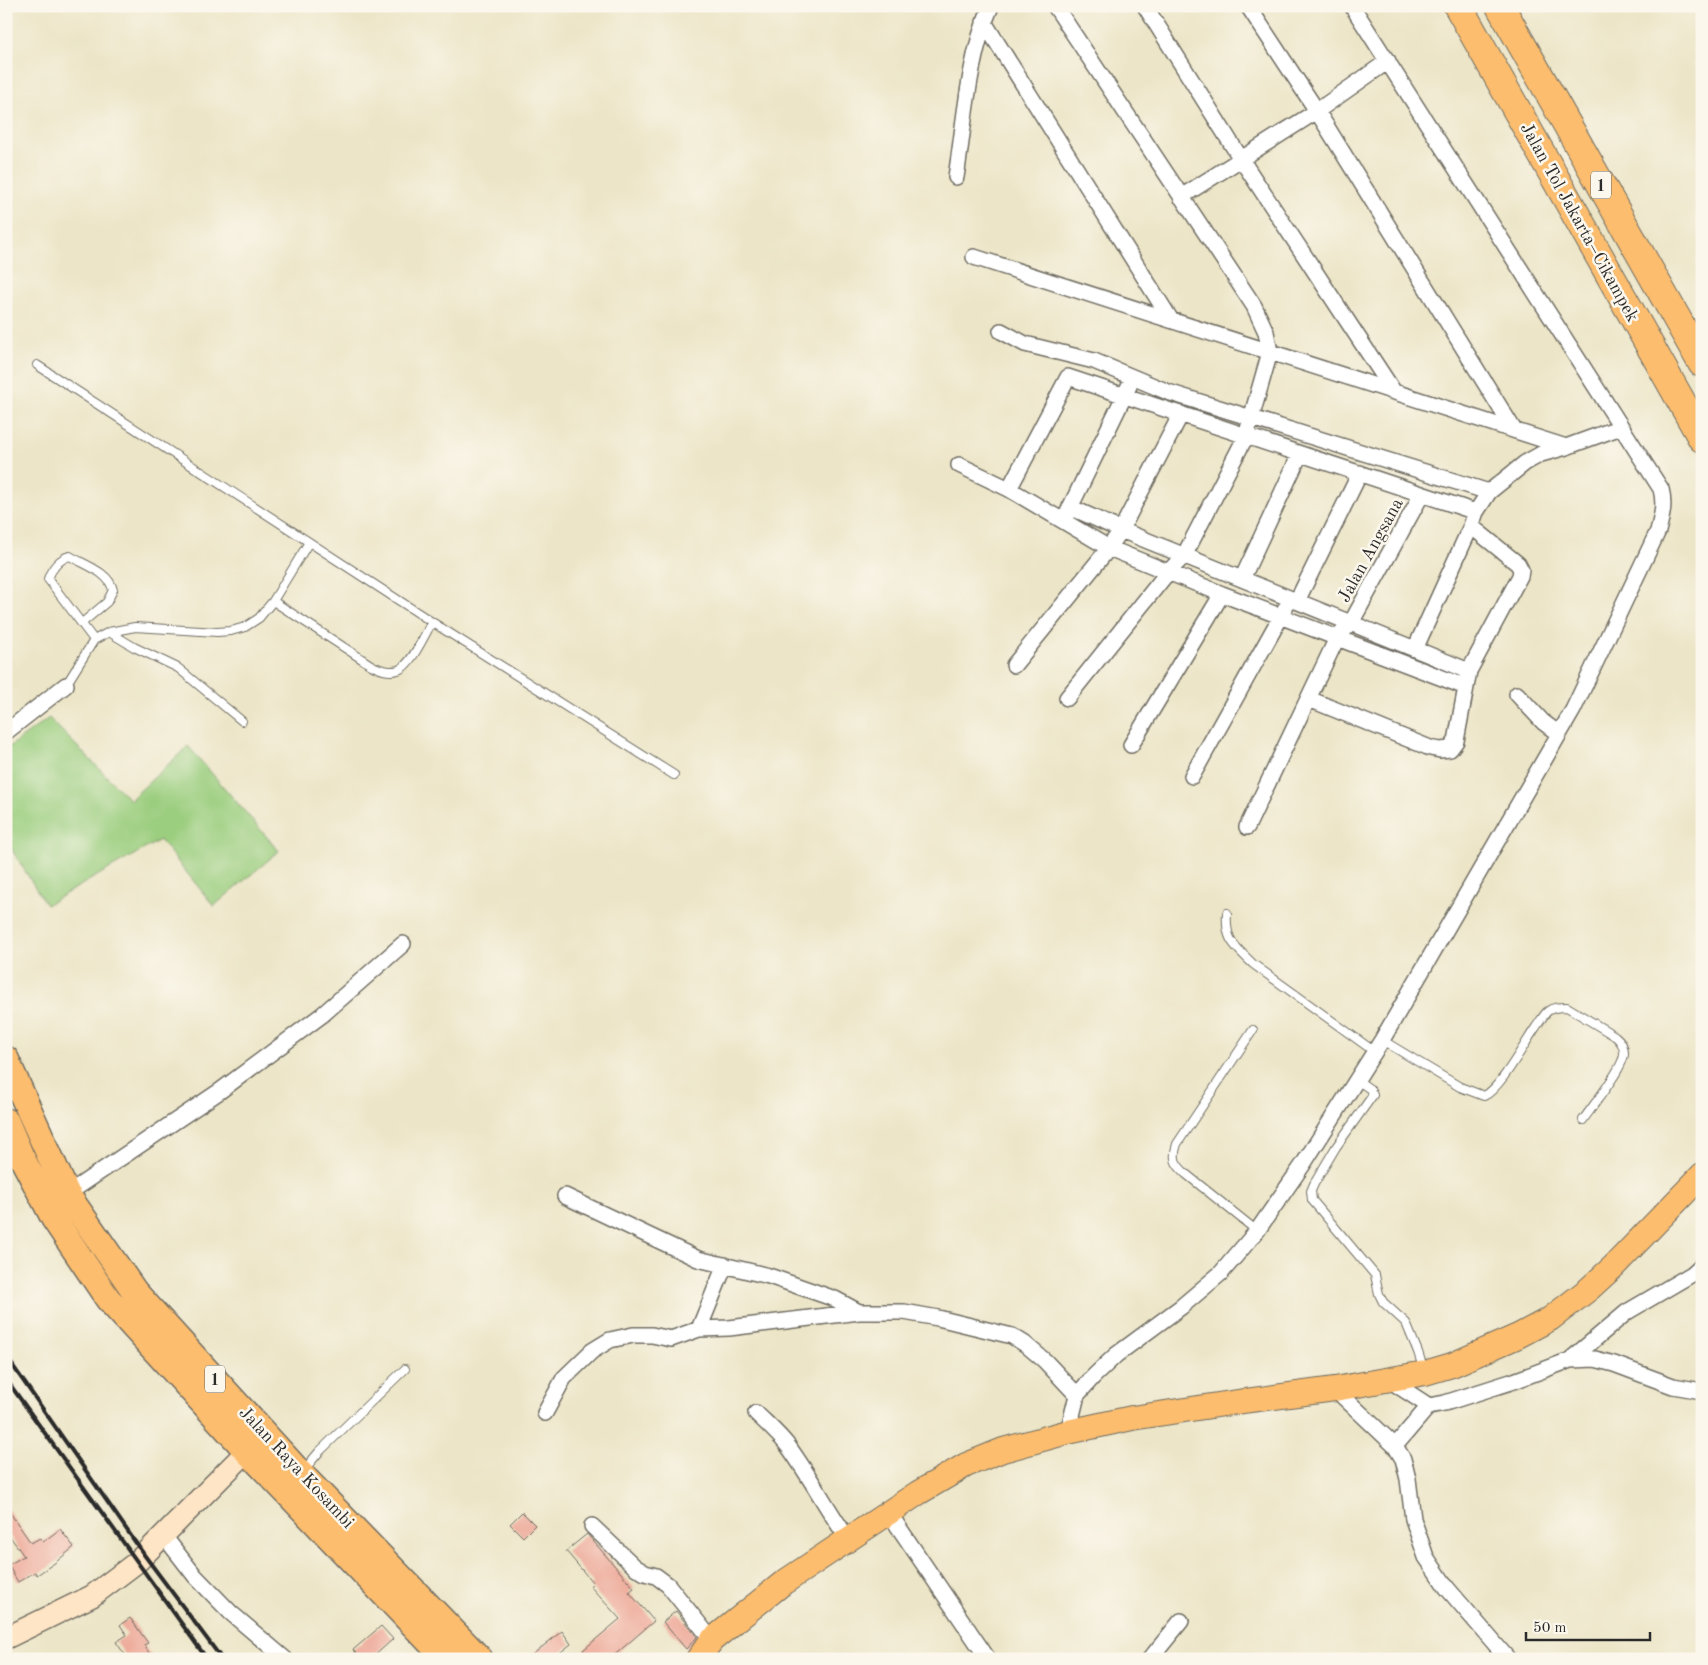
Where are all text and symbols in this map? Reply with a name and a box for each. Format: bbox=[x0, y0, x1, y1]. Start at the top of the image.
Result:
street label: Jalan Tol Jakarta–Cikampek bbox=[1517, 120, 1641, 325]
road number: 1 bbox=[1591, 172, 1611, 198]
street label: Jalan Angsana bbox=[1335, 495, 1407, 605]
road number: 1 bbox=[205, 1366, 225, 1392]
street label: Jalan Raya Kosambi bbox=[235, 1403, 357, 1532]
scale bar bbox=[1526, 1610, 1649, 1642]
text: 50 m bbox=[1533, 1621, 1567, 1636]

